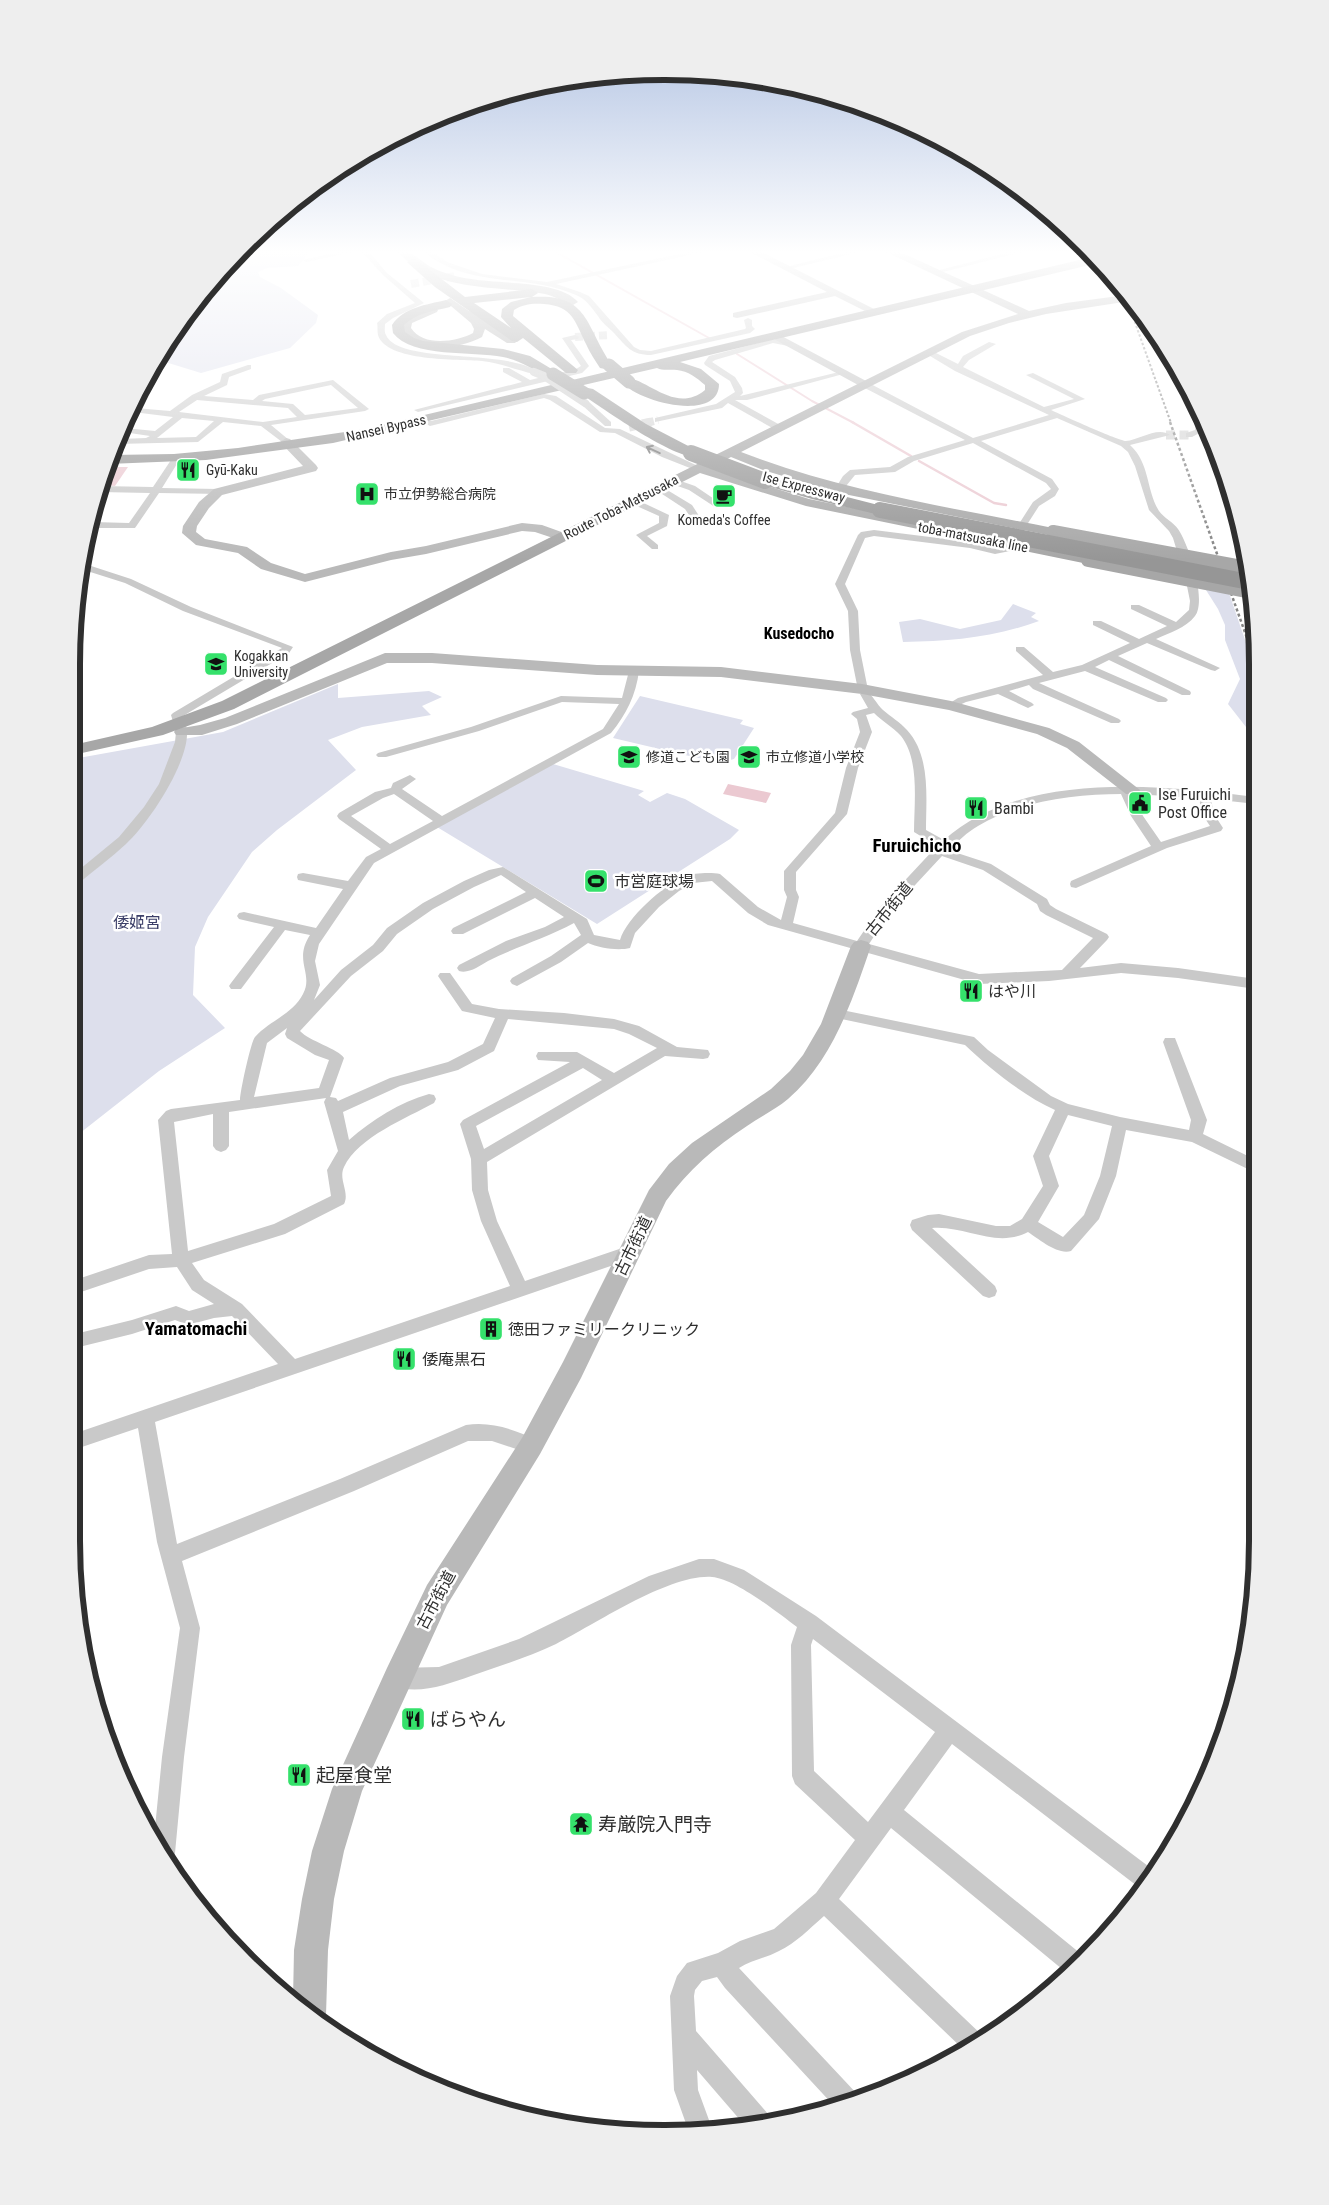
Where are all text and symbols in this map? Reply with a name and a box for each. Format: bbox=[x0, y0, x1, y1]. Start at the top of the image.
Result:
street label: Nansei Bypass bbox=[345, 411, 427, 445]
one-way arrow bbox=[646, 444, 661, 454]
restaurant icon: Gyū-Kaku bbox=[175, 457, 201, 483]
place label: Gyū-Kaku bbox=[206, 462, 258, 478]
street label: Ise Expressway bbox=[761, 468, 847, 506]
street label: Route Toba-Matsusaka bbox=[561, 471, 681, 543]
hospital icon: 市立伊勢総合病院 bbox=[354, 481, 380, 507]
cafe icon: Komeda's Coffee bbox=[711, 483, 737, 509]
place label: 市立伊勢総合病院 bbox=[384, 486, 496, 502]
place label: Komeda's Coffee bbox=[677, 512, 771, 528]
street label: toba-matsusaka line bbox=[917, 518, 1030, 556]
district label: Kusedocho bbox=[764, 624, 834, 643]
place label: Kogakkan University bbox=[234, 648, 288, 680]
school or university icon: Kogakkan University bbox=[203, 651, 229, 677]
school or university icon: 修道こども園 bbox=[616, 744, 642, 770]
school or university icon: 市立修道小学校 bbox=[736, 744, 762, 770]
place label: 修道こども園 bbox=[646, 749, 730, 765]
place label: 市立修道小学校 bbox=[766, 749, 864, 765]
place label: Ise Furuichi Post Office bbox=[1158, 785, 1231, 822]
public building icon: Ise Furuichi Post Office bbox=[1127, 790, 1153, 816]
restaurant icon: Bambi bbox=[963, 795, 989, 821]
place label: Bambi bbox=[994, 799, 1034, 818]
district label: Furuichicho bbox=[872, 834, 962, 857]
sports icon: 市営庭球場 bbox=[583, 868, 609, 894]
place label: 市営庭球場 bbox=[614, 872, 694, 891]
street label: 古市街道 bbox=[861, 878, 917, 940]
park label: 倭姬宮 bbox=[113, 913, 161, 932]
restaurant icon: はや川 bbox=[958, 978, 984, 1004]
place label: はや川 bbox=[988, 982, 1036, 1001]
street label: 古市街道 bbox=[610, 1213, 656, 1279]
building icon: 徳田ファミリークリニック bbox=[478, 1316, 504, 1342]
district label: Yamatomachi bbox=[145, 1317, 247, 1340]
place label: 徳田ファミリークリニック bbox=[508, 1320, 700, 1339]
restaurant icon: 倭庵黒石 bbox=[391, 1346, 417, 1372]
place label: 倭庵黒石 bbox=[422, 1350, 486, 1369]
street label: 古市街道 bbox=[413, 1567, 459, 1633]
restaurant icon: ばらやん bbox=[400, 1706, 426, 1732]
place label: ばらやん bbox=[430, 1708, 506, 1731]
restaurant icon: 起屋食堂 bbox=[286, 1762, 312, 1788]
place label: 起屋食堂 bbox=[316, 1764, 392, 1787]
temple icon: 寿厳院入門寺 bbox=[568, 1811, 594, 1837]
place label: 寿厳院入門寺 bbox=[598, 1813, 712, 1836]

